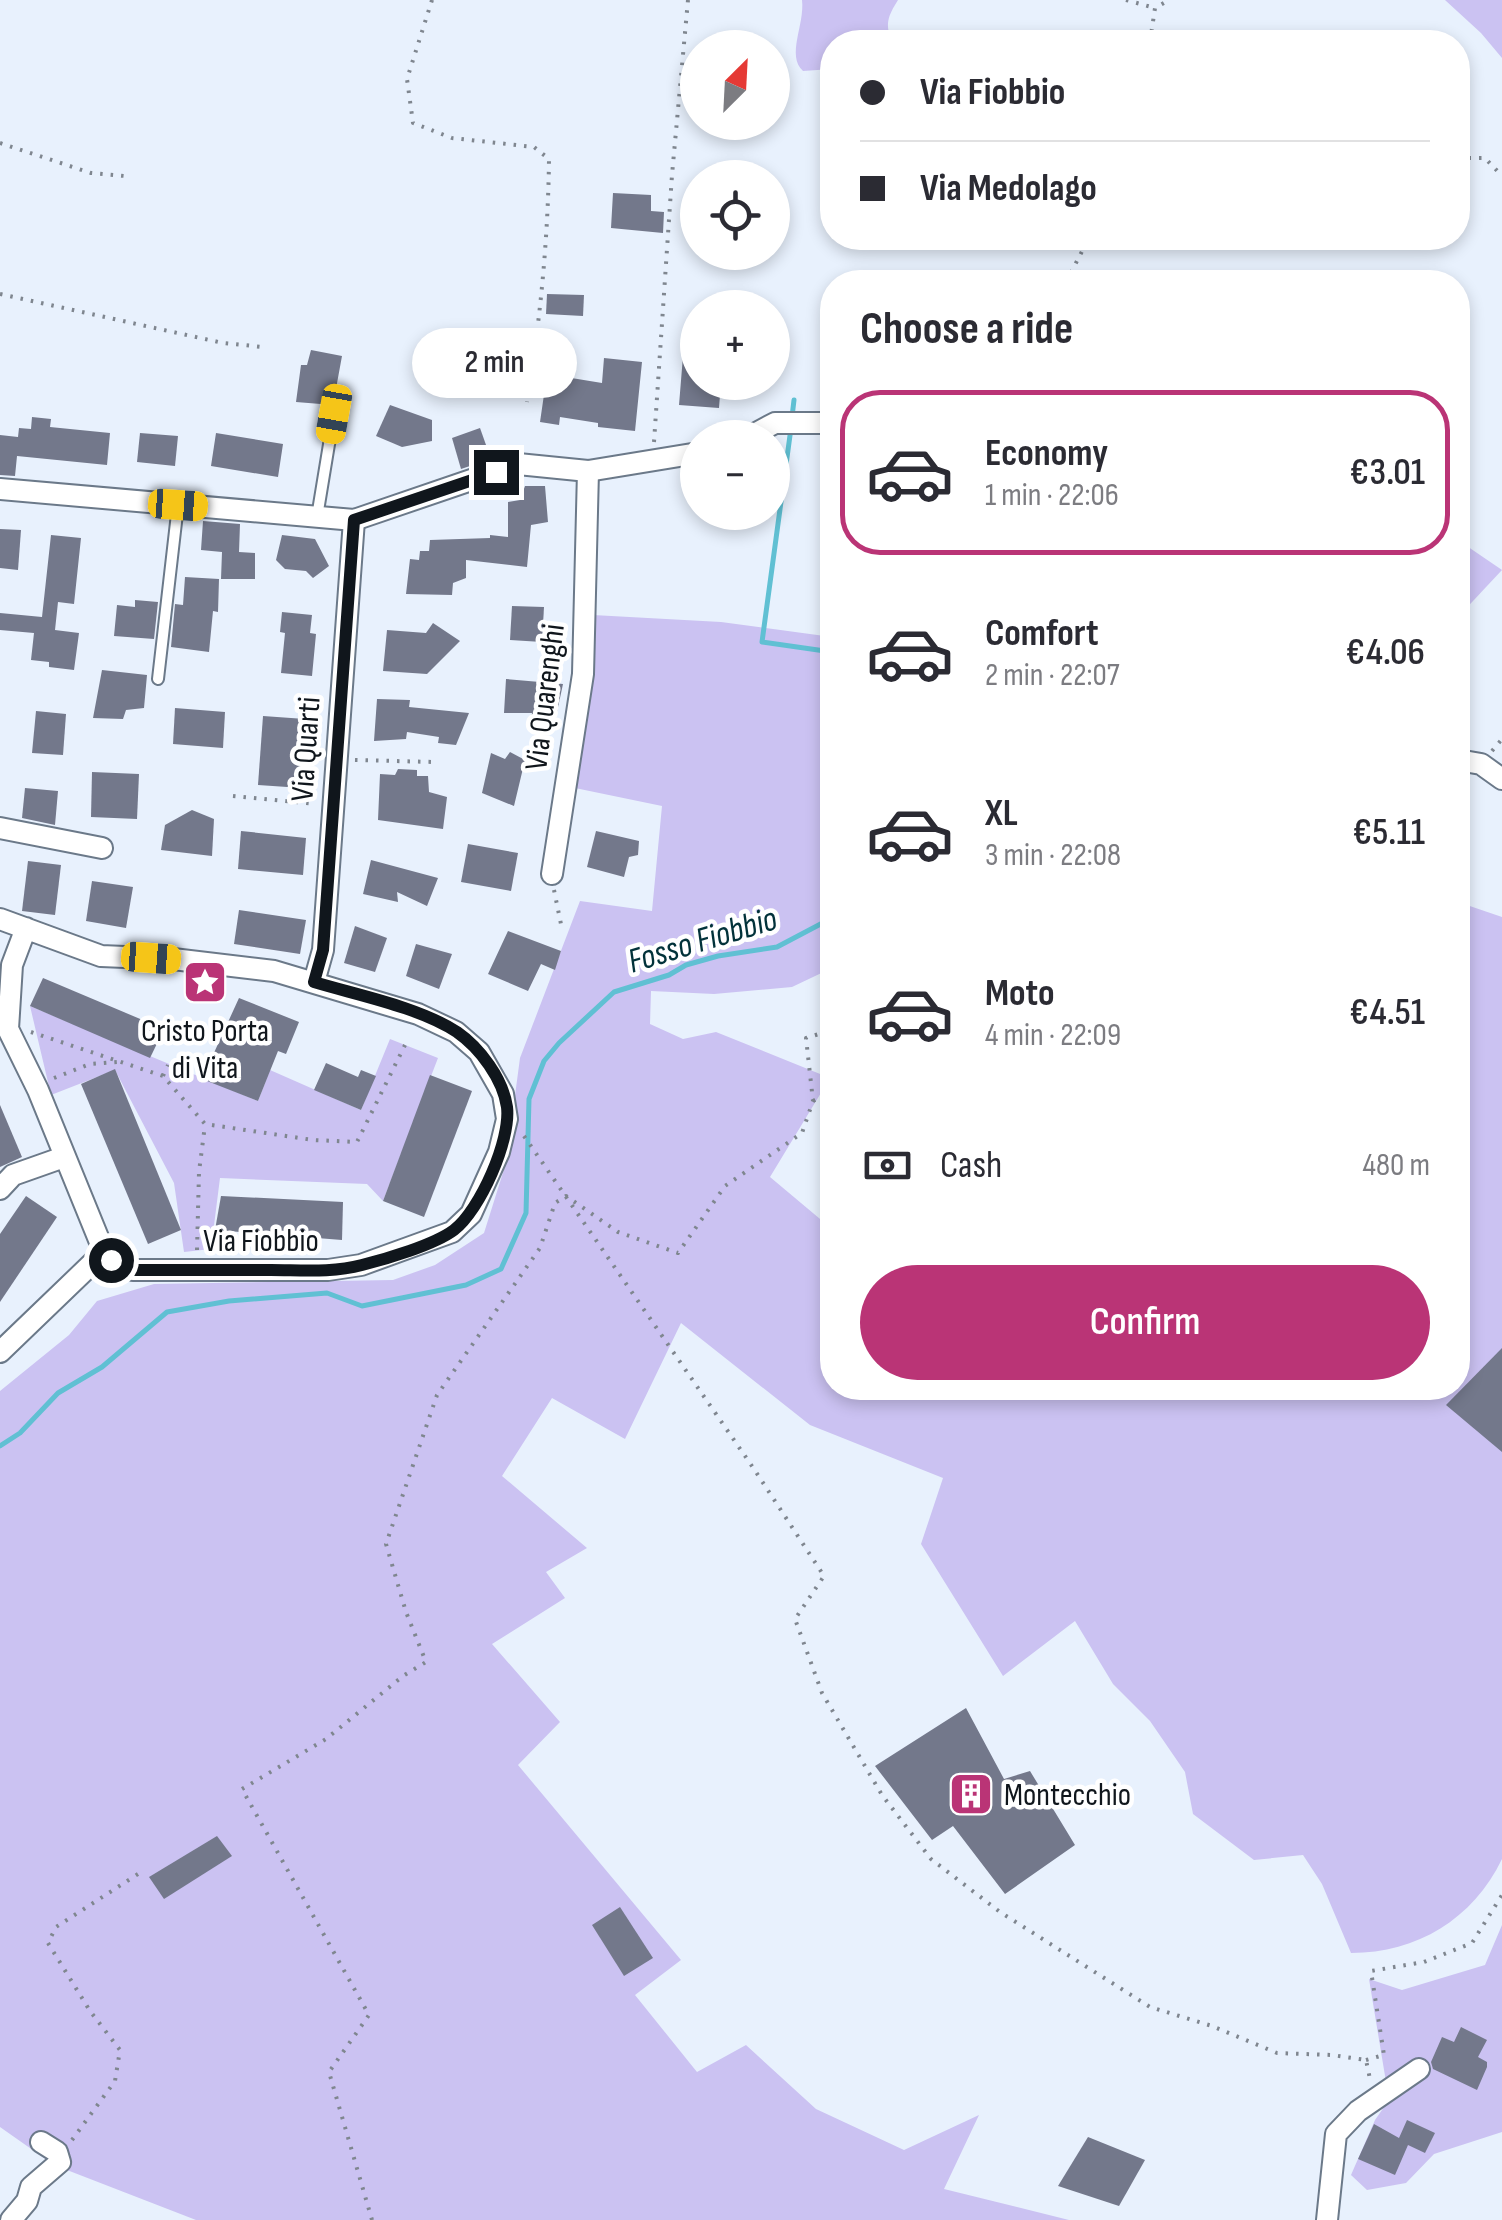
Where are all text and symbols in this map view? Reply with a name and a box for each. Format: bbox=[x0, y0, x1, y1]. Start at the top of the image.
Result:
north arrow bbox=[680, 30, 790, 140]
map controls bbox=[680, 30, 790, 530]
text: Via Fiobbio bbox=[920, 70, 1065, 115]
button: locate bbox=[680, 160, 790, 270]
text: Via Medolago bbox=[920, 166, 1097, 211]
button: + bbox=[680, 290, 790, 400]
text: Choose a ride bbox=[860, 302, 1073, 357]
callout: 2 min bbox=[414, 327, 578, 397]
text: 2 min bbox=[465, 343, 524, 382]
car bbox=[314, 382, 354, 446]
button: − bbox=[680, 420, 790, 530]
icon: car bbox=[865, 428, 955, 518]
text: Economy bbox=[985, 431, 1108, 476]
route end bbox=[474, 450, 519, 495]
text: €3.01 bbox=[1350, 450, 1425, 495]
text: 1 min · 22:06 bbox=[985, 476, 1119, 515]
car bbox=[147, 488, 209, 522]
icon: car bbox=[865, 608, 955, 698]
text: Comfort bbox=[985, 611, 1099, 656]
street label: Via Quarenghi bbox=[517, 622, 574, 772]
text: €4.06 bbox=[1346, 630, 1425, 675]
text: 2 min · 22:07 bbox=[985, 656, 1119, 695]
street label: Via Quarti bbox=[283, 696, 330, 803]
icon: car bbox=[865, 788, 955, 878]
text: XL bbox=[985, 791, 1018, 836]
text: €5.11 bbox=[1353, 810, 1425, 855]
text: 3 min · 22:08 bbox=[985, 836, 1121, 875]
water label: Fosso Fiobbio bbox=[623, 897, 782, 983]
car bbox=[120, 941, 182, 975]
place icon: Cristo Porta di Vita bbox=[182, 959, 228, 1005]
icon: car bbox=[865, 968, 955, 1058]
text: Moto bbox=[985, 971, 1055, 1016]
text: €4.51 bbox=[1349, 990, 1425, 1035]
place label: Cristo Porta di Vita bbox=[141, 1012, 269, 1088]
text: 4 min · 22:09 bbox=[985, 1016, 1121, 1055]
icon: cash bbox=[860, 1138, 915, 1193]
text: Cash bbox=[940, 1143, 1002, 1188]
text: 480 m bbox=[1363, 1146, 1430, 1185]
street label: Via Fiobbio bbox=[203, 1222, 319, 1261]
route start bbox=[89, 1238, 134, 1283]
button: Confirm bbox=[860, 1265, 1430, 1380]
building icon: Montecchio bbox=[948, 1771, 994, 1817]
place label: Montecchio bbox=[1004, 1776, 1131, 1815]

